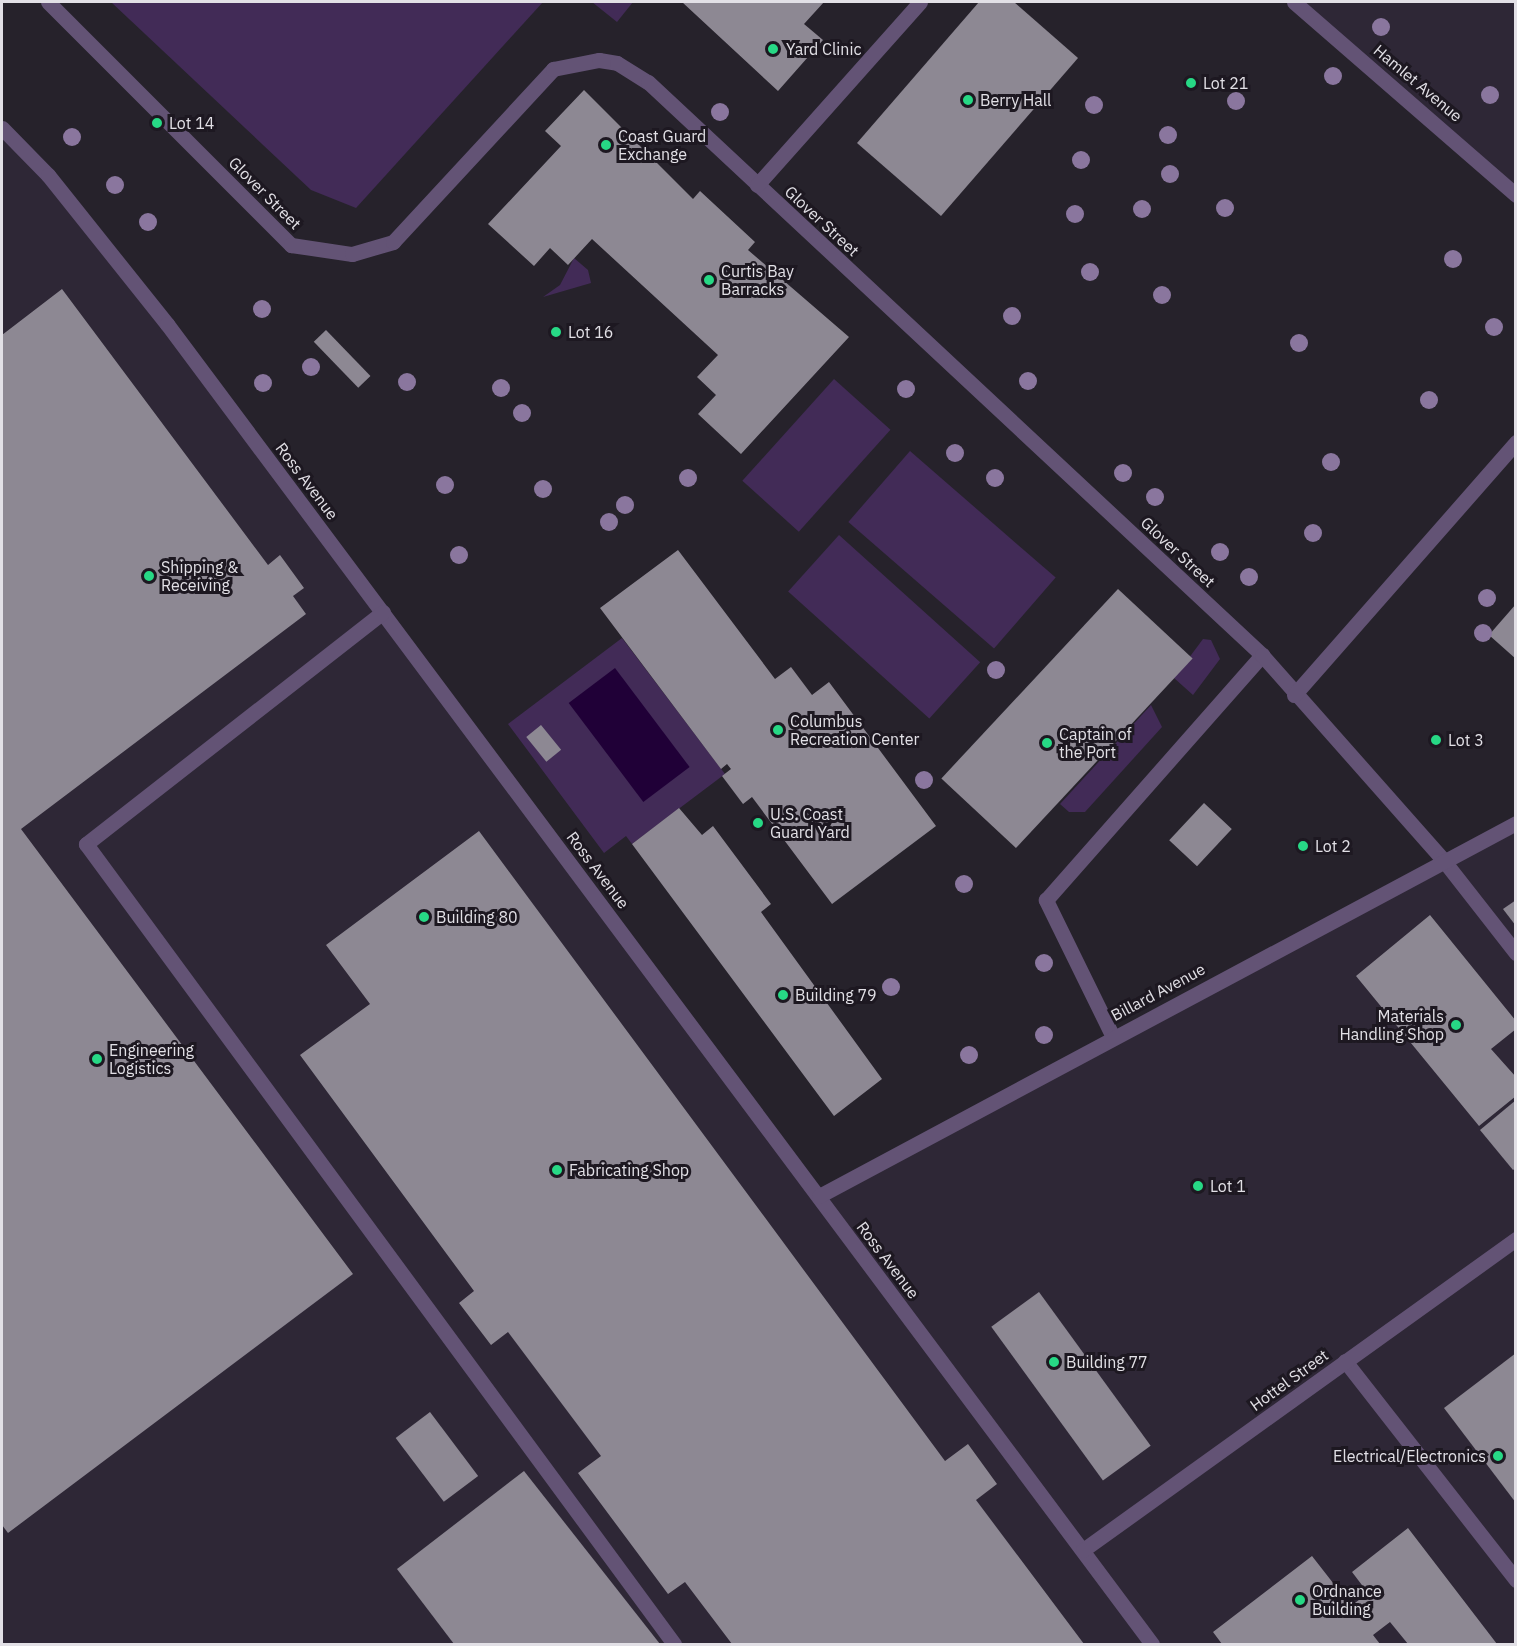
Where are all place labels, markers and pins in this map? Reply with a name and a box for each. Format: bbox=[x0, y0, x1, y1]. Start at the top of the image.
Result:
place label: Yard Clinic bbox=[786, 39, 861, 59]
marker: Yard Clinic bbox=[764, 40, 782, 58]
place label: Lot 21 bbox=[1203, 73, 1248, 93]
marker: Lot 21 bbox=[1184, 76, 1198, 90]
place label: Berry Hall bbox=[980, 90, 1051, 110]
marker: Berry Hall bbox=[961, 93, 975, 107]
place label: Lot 14 bbox=[169, 113, 214, 133]
marker: Lot 14 bbox=[150, 116, 164, 130]
place label: Coast Guard Exchange bbox=[618, 126, 706, 164]
marker: Coast Guard Exchange bbox=[599, 138, 613, 152]
place label: Curtis Bay Barracks bbox=[721, 261, 794, 299]
marker: Curtis Bay Barracks bbox=[702, 273, 716, 287]
place label: Lot 16 bbox=[568, 322, 613, 342]
marker: Lot 16 bbox=[549, 325, 563, 339]
place label: Shipping & Receiving bbox=[161, 557, 238, 595]
marker: Shipping & Receiving bbox=[142, 569, 156, 583]
place label: Columbus Recreation Center bbox=[790, 711, 919, 749]
marker: Columbus Recreation Center bbox=[771, 723, 785, 737]
place label: Captain of the Port bbox=[1059, 724, 1132, 762]
place label: Lot 3 bbox=[1448, 730, 1484, 750]
marker: Lot 3 bbox=[1429, 733, 1443, 747]
marker: Captain of the Port bbox=[1040, 736, 1054, 750]
place label: U.S. Coast Guard Yard bbox=[770, 804, 850, 842]
marker: U.S. Coast Guard Yard bbox=[751, 816, 765, 830]
place label: Lot 2 bbox=[1315, 836, 1351, 856]
marker: Lot 2 bbox=[1296, 839, 1310, 853]
place label: Building 80 bbox=[436, 907, 518, 927]
marker: Building 80 bbox=[417, 910, 431, 924]
place label: Building 79 bbox=[795, 985, 877, 1005]
marker: Building 79 bbox=[776, 988, 790, 1002]
place label: Materials Handling Shop bbox=[1339, 1006, 1444, 1044]
marker: Materials Handling Shop bbox=[1449, 1018, 1463, 1032]
place label: Engineering Logistics bbox=[109, 1040, 194, 1078]
marker: Engineering Logistics bbox=[90, 1052, 104, 1066]
place label: Fabricating Shop bbox=[569, 1160, 689, 1180]
marker: Fabricating Shop bbox=[550, 1163, 564, 1177]
place label: Lot 1 bbox=[1210, 1176, 1246, 1196]
marker: Lot 1 bbox=[1191, 1179, 1205, 1193]
place label: Building 77 bbox=[1066, 1352, 1148, 1372]
marker: Building 77 bbox=[1047, 1355, 1061, 1369]
place label: Electrical/Electronics bbox=[1333, 1446, 1486, 1466]
marker: Electrical/Electronics bbox=[1491, 1449, 1505, 1463]
place label: Ordnance Building bbox=[1312, 1581, 1382, 1619]
marker: Ordnance Building bbox=[1293, 1593, 1307, 1607]

